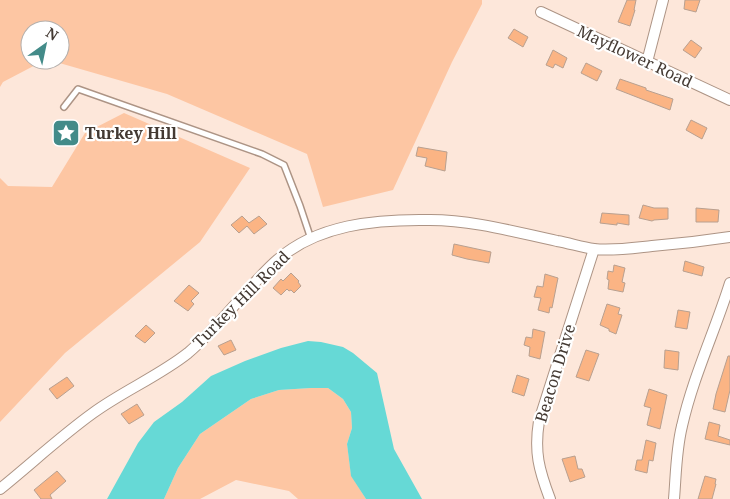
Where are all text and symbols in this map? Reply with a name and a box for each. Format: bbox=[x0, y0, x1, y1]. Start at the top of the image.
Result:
north arrow bbox=[20, 20, 70, 70]
street label: Mayflower Road bbox=[574, 20, 697, 92]
text: N bbox=[43, 23, 62, 45]
place icon: Turkey Hill bbox=[51, 118, 81, 148]
place label: Turkey Hill bbox=[85, 122, 177, 144]
street label: Turkey Hill Road bbox=[188, 246, 294, 352]
street label: Beacon Drive bbox=[530, 321, 580, 425]

